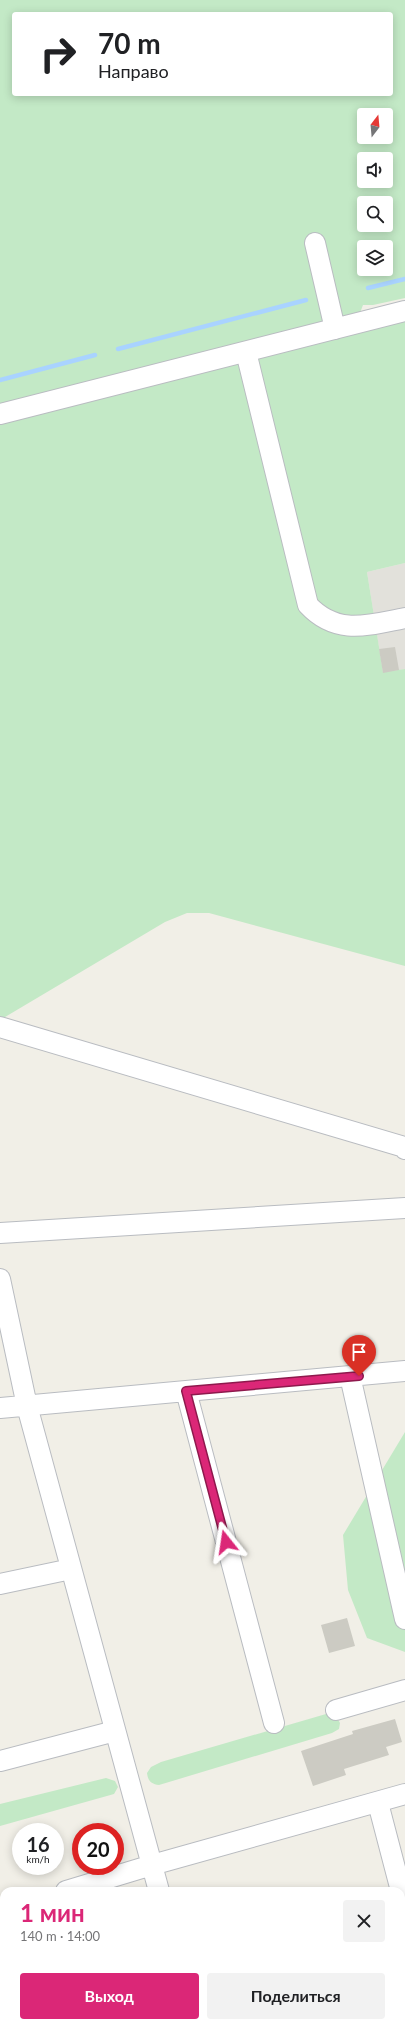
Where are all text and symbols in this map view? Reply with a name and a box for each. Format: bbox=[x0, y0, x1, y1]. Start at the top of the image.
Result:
text: 70 m bbox=[98, 26, 161, 60]
icon: right bbox=[32, 28, 84, 80]
text: Направо bbox=[98, 60, 169, 82]
north arrow bbox=[357, 108, 393, 144]
map controls bbox=[357, 108, 393, 276]
button: sound bbox=[357, 152, 393, 188]
button: search bbox=[357, 196, 393, 232]
button: layers bbox=[357, 240, 393, 276]
pin bbox=[342, 1335, 376, 1376]
icon: arrive bbox=[348, 1341, 370, 1363]
position arrow bbox=[205, 1521, 247, 1563]
speed limit sign: 20 bbox=[72, 1823, 124, 1875]
text: 16 bbox=[26, 1832, 50, 1856]
text: km/h bbox=[26, 1853, 50, 1865]
text: 1 мин bbox=[20, 1898, 85, 1927]
button: close bbox=[343, 1900, 385, 1942]
text: 140 m · 14:00 bbox=[20, 1928, 100, 1944]
button: Выход bbox=[20, 1973, 199, 2019]
button: Поделиться bbox=[207, 1973, 385, 2019]

